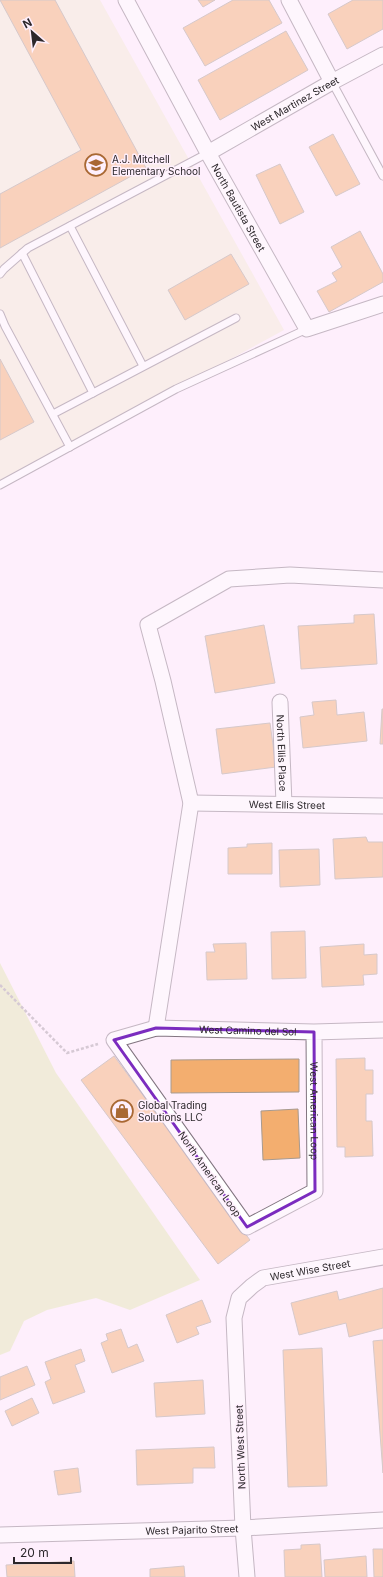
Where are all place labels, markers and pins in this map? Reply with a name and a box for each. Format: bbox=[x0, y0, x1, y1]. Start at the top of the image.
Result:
school or university icon: A.J. Mitchell Elementary School bbox=[83, 152, 109, 178]
place label: A.J. Mitchell Elementary School bbox=[112, 153, 201, 177]
shop icon: Global Trading Solutions LLC bbox=[109, 1098, 135, 1124]
place label: Global Trading Solutions LLC bbox=[138, 1099, 207, 1123]

